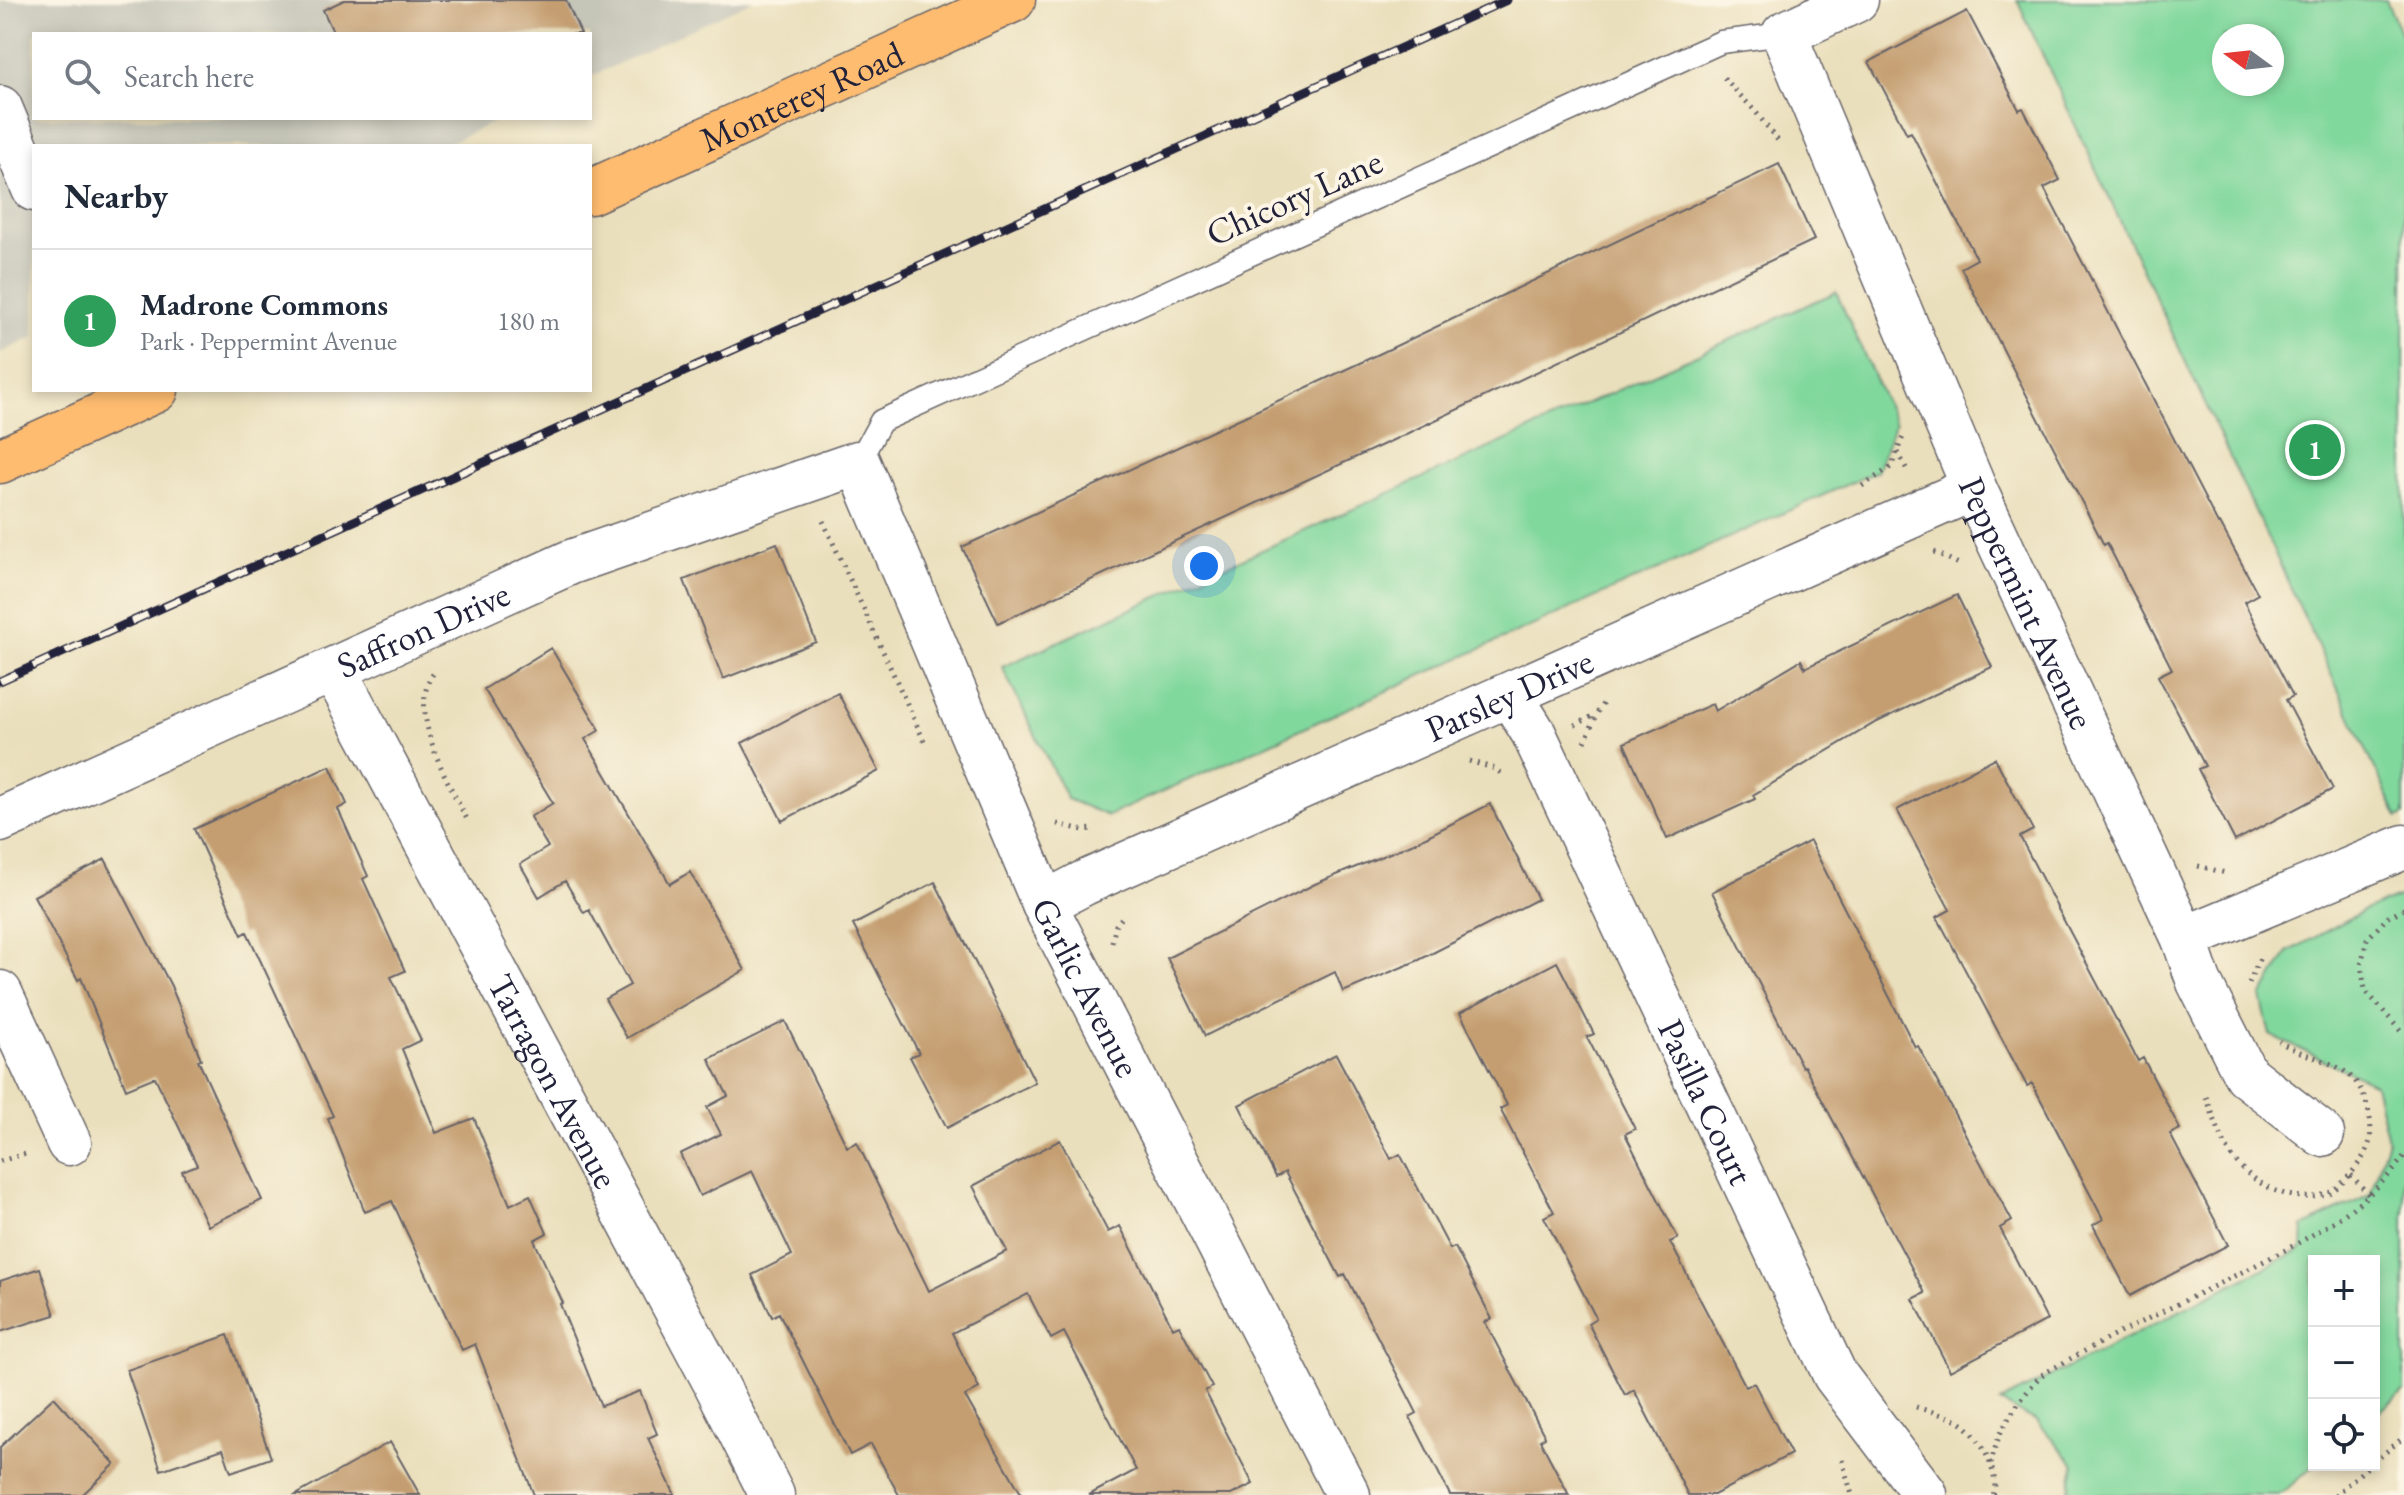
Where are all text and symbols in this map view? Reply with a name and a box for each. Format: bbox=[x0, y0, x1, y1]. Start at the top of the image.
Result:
north arrow bbox=[2212, 24, 2284, 96]
street label: Monterey Road bbox=[692, 29, 911, 163]
search box bbox=[32, 32, 592, 120]
icon: search bbox=[60, 54, 104, 98]
text: Search here bbox=[124, 57, 254, 96]
street label: Chicory Lane bbox=[1199, 137, 1389, 257]
text: Nearby bbox=[64, 174, 168, 218]
text: Madrone Commons bbox=[140, 285, 388, 324]
text: 1 bbox=[83, 304, 97, 338]
text: 180 m bbox=[497, 304, 560, 338]
text: Park · Peppermint Avenue bbox=[140, 324, 397, 358]
pin: 1 bbox=[2289, 420, 2341, 480]
street label: Peppermint Avenue bbox=[1948, 469, 2106, 736]
your location bbox=[1184, 546, 1224, 586]
street label: Saffron Drive bbox=[329, 569, 517, 688]
street label: Parsley Drive bbox=[1418, 637, 1600, 752]
street label: Garlic Avenue bbox=[1021, 889, 1152, 1084]
street label: Tarragon Avenue bbox=[477, 966, 630, 1196]
street label: Pasilla Court bbox=[1648, 1011, 1766, 1193]
map controls bbox=[2308, 1255, 2380, 1471]
button: + bbox=[2308, 1255, 2380, 1327]
button: − bbox=[2308, 1327, 2380, 1399]
button: locate bbox=[2308, 1399, 2380, 1471]

